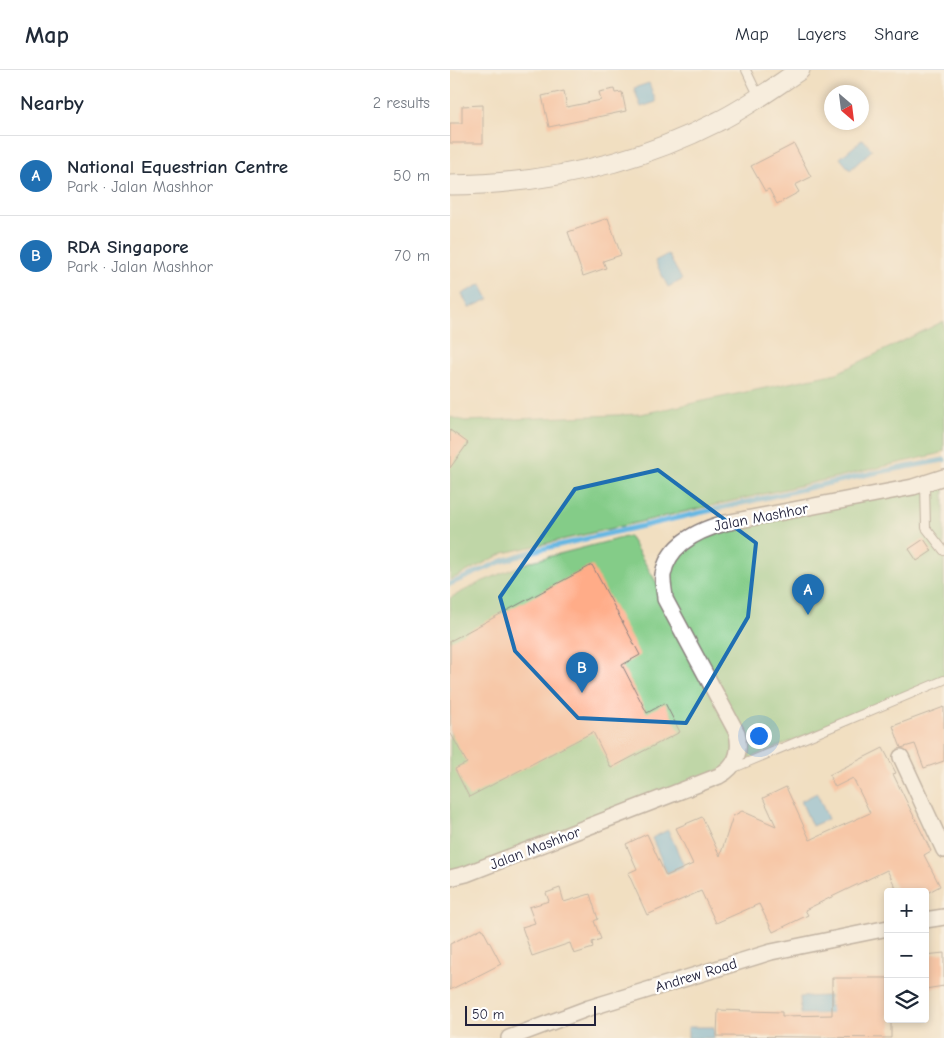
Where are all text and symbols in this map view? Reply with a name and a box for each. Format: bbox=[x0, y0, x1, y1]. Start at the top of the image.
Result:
text: Map bbox=[25, 21, 69, 49]
text: Map bbox=[735, 24, 769, 45]
text: Layers bbox=[797, 24, 846, 45]
text: Share bbox=[874, 24, 919, 45]
north arrow bbox=[824, 85, 869, 130]
text: Nearby bbox=[20, 91, 84, 115]
text: 2 results bbox=[373, 94, 430, 112]
text: National Equestrian Centre bbox=[67, 156, 288, 178]
text: A bbox=[32, 167, 40, 185]
text: 50 m bbox=[393, 167, 430, 185]
text: Park · Jalan Mashhor bbox=[67, 178, 213, 196]
text: RDA Singapore bbox=[67, 236, 189, 258]
text: B bbox=[31, 247, 41, 265]
text: 70 m bbox=[394, 247, 430, 265]
text: Park · Jalan Mashhor bbox=[67, 258, 213, 276]
street label: Jalan Mashhor bbox=[712, 499, 810, 535]
pin: A bbox=[792, 574, 824, 615]
pin: B bbox=[566, 652, 598, 693]
your location bbox=[746, 723, 772, 749]
street label: Jalan Mashhor bbox=[487, 822, 583, 874]
map controls bbox=[884, 888, 929, 1023]
button: + bbox=[884, 888, 929, 933]
button: − bbox=[884, 933, 929, 978]
street label: Andrew Road bbox=[653, 954, 739, 996]
button: layers bbox=[884, 978, 929, 1023]
scale bar bbox=[465, 1003, 596, 1026]
text: 50 m bbox=[472, 1006, 504, 1023]

